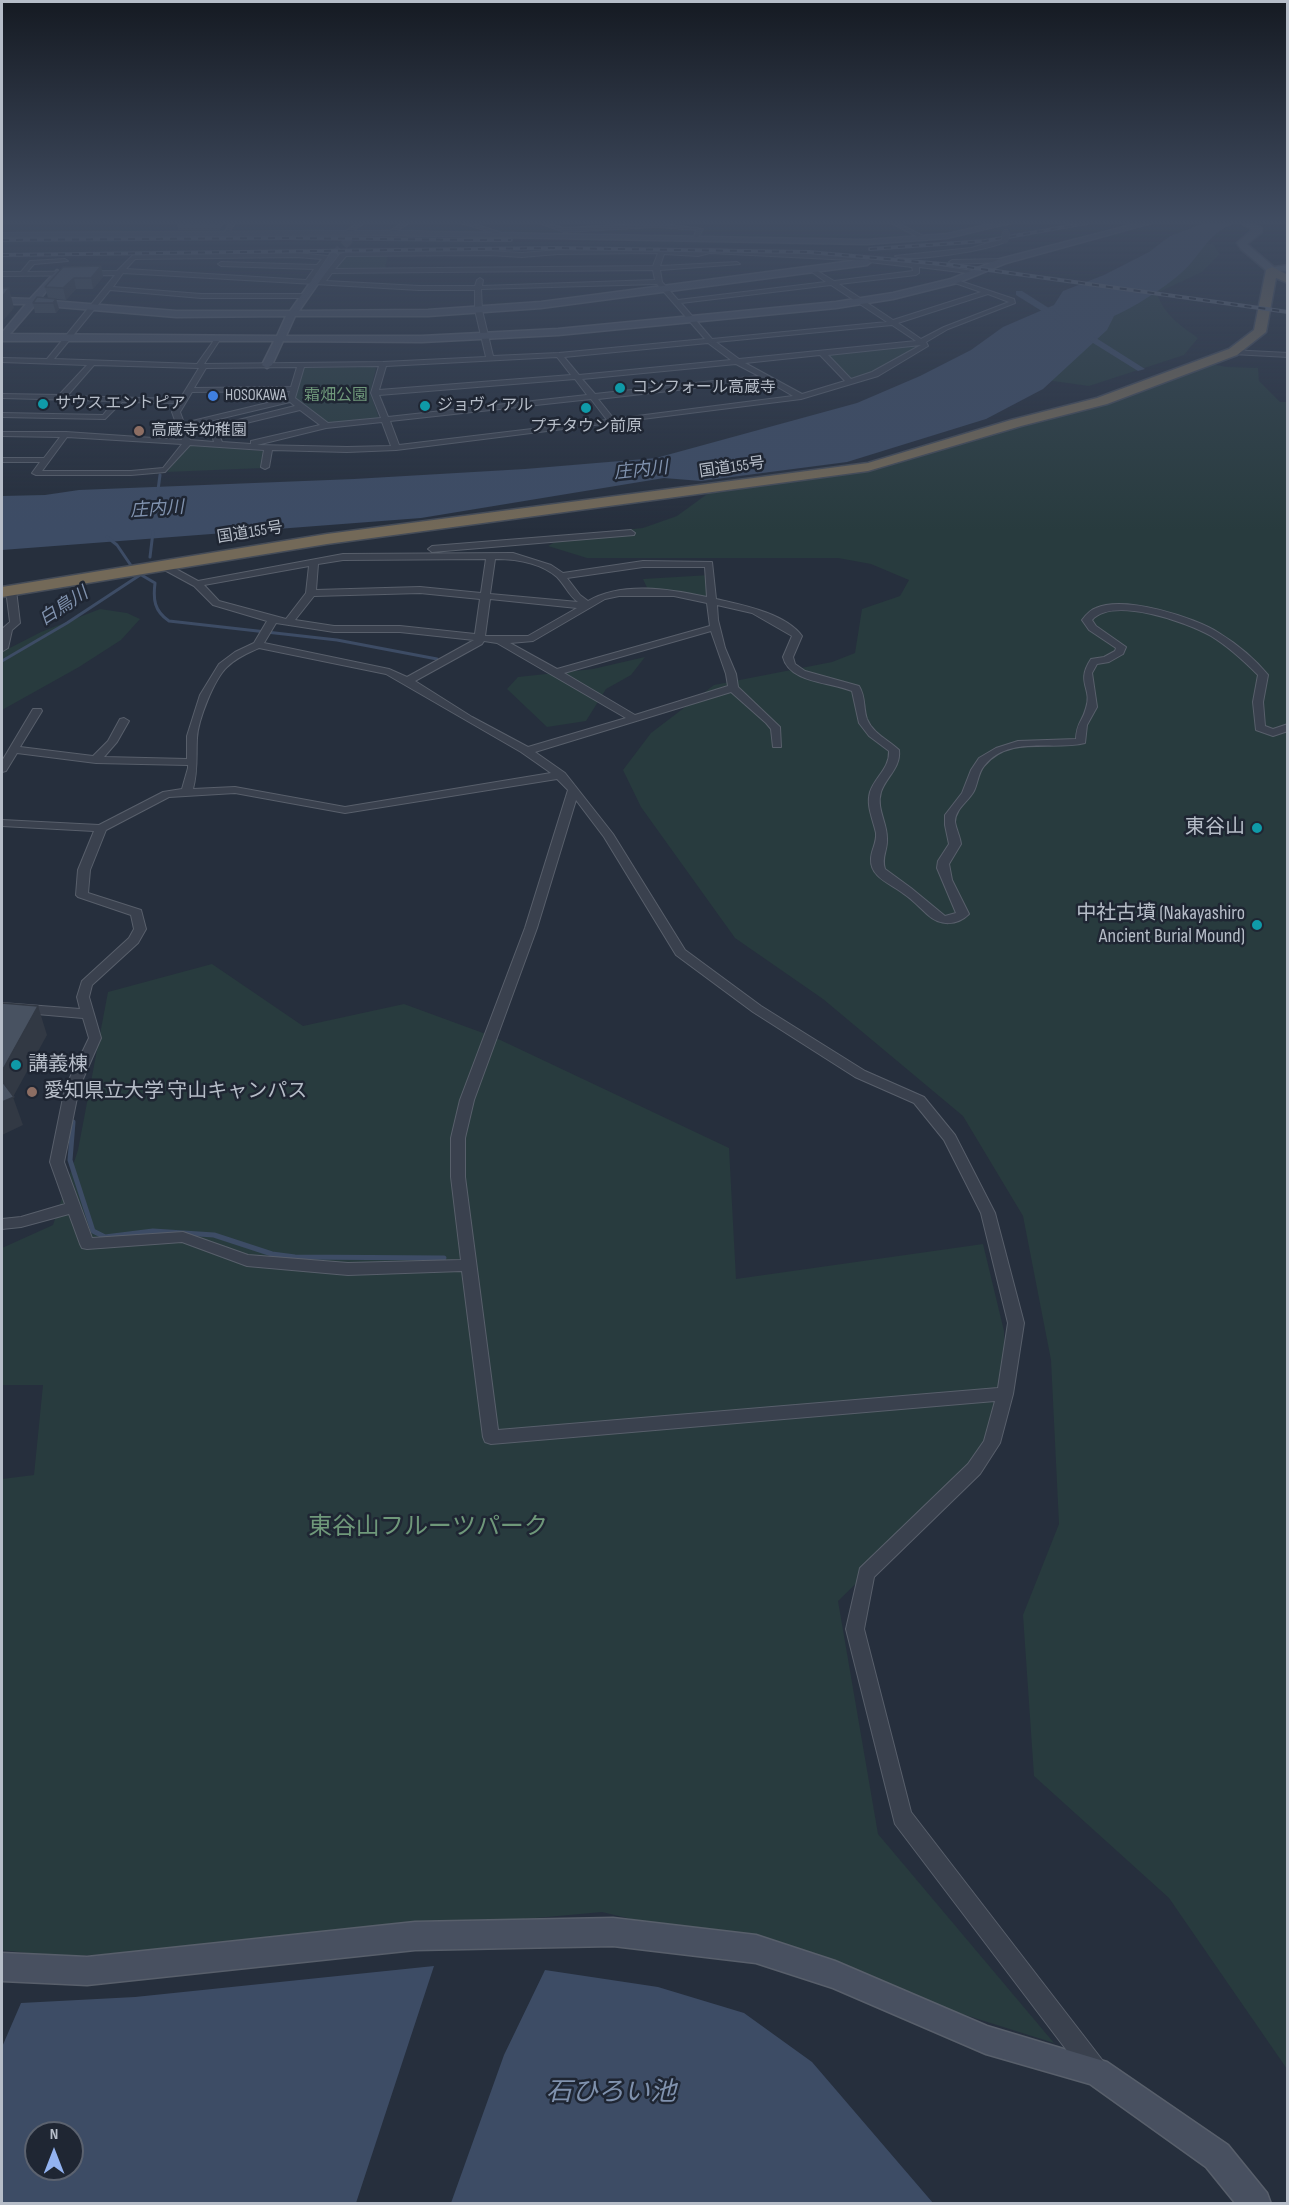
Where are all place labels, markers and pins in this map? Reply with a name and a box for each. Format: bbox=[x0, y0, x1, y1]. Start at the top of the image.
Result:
place label: コンフォール高蔵寺 bbox=[632, 378, 776, 398]
marker: コンフォール高蔵寺 bbox=[613, 381, 627, 395]
place label: HOSOKAWA bbox=[225, 386, 286, 406]
marker: HOSOKAWA bbox=[206, 389, 220, 403]
place label: サウス エントピア bbox=[55, 394, 186, 414]
place label: ジョヴィアル bbox=[437, 396, 533, 416]
marker: サウス エントピア bbox=[36, 397, 50, 411]
marker: ジョヴィアル bbox=[418, 399, 432, 413]
marker: プチタウン前原 bbox=[579, 401, 593, 415]
place label: プチタウン前原 bbox=[530, 417, 642, 437]
place label: 高蔵寺幼稚園 bbox=[151, 421, 247, 441]
marker: 高蔵寺幼稚園 bbox=[132, 424, 146, 438]
place label: 東谷山 bbox=[1185, 816, 1245, 840]
marker: 東谷山 bbox=[1250, 821, 1264, 835]
place label: 中社古墳 (Nakayashiro Ancient Burial Mound) bbox=[1076, 902, 1245, 949]
marker: 中社古墳 (Nakayashiro Ancient Burial Mound) bbox=[1250, 918, 1264, 932]
place label: 講義棟 bbox=[28, 1053, 88, 1077]
marker: 講義棟 bbox=[9, 1058, 23, 1072]
place label: 愛知県立大学 守山キャンパス bbox=[44, 1080, 307, 1104]
marker: 愛知県立大学 守山キャンパス bbox=[25, 1085, 39, 1099]

